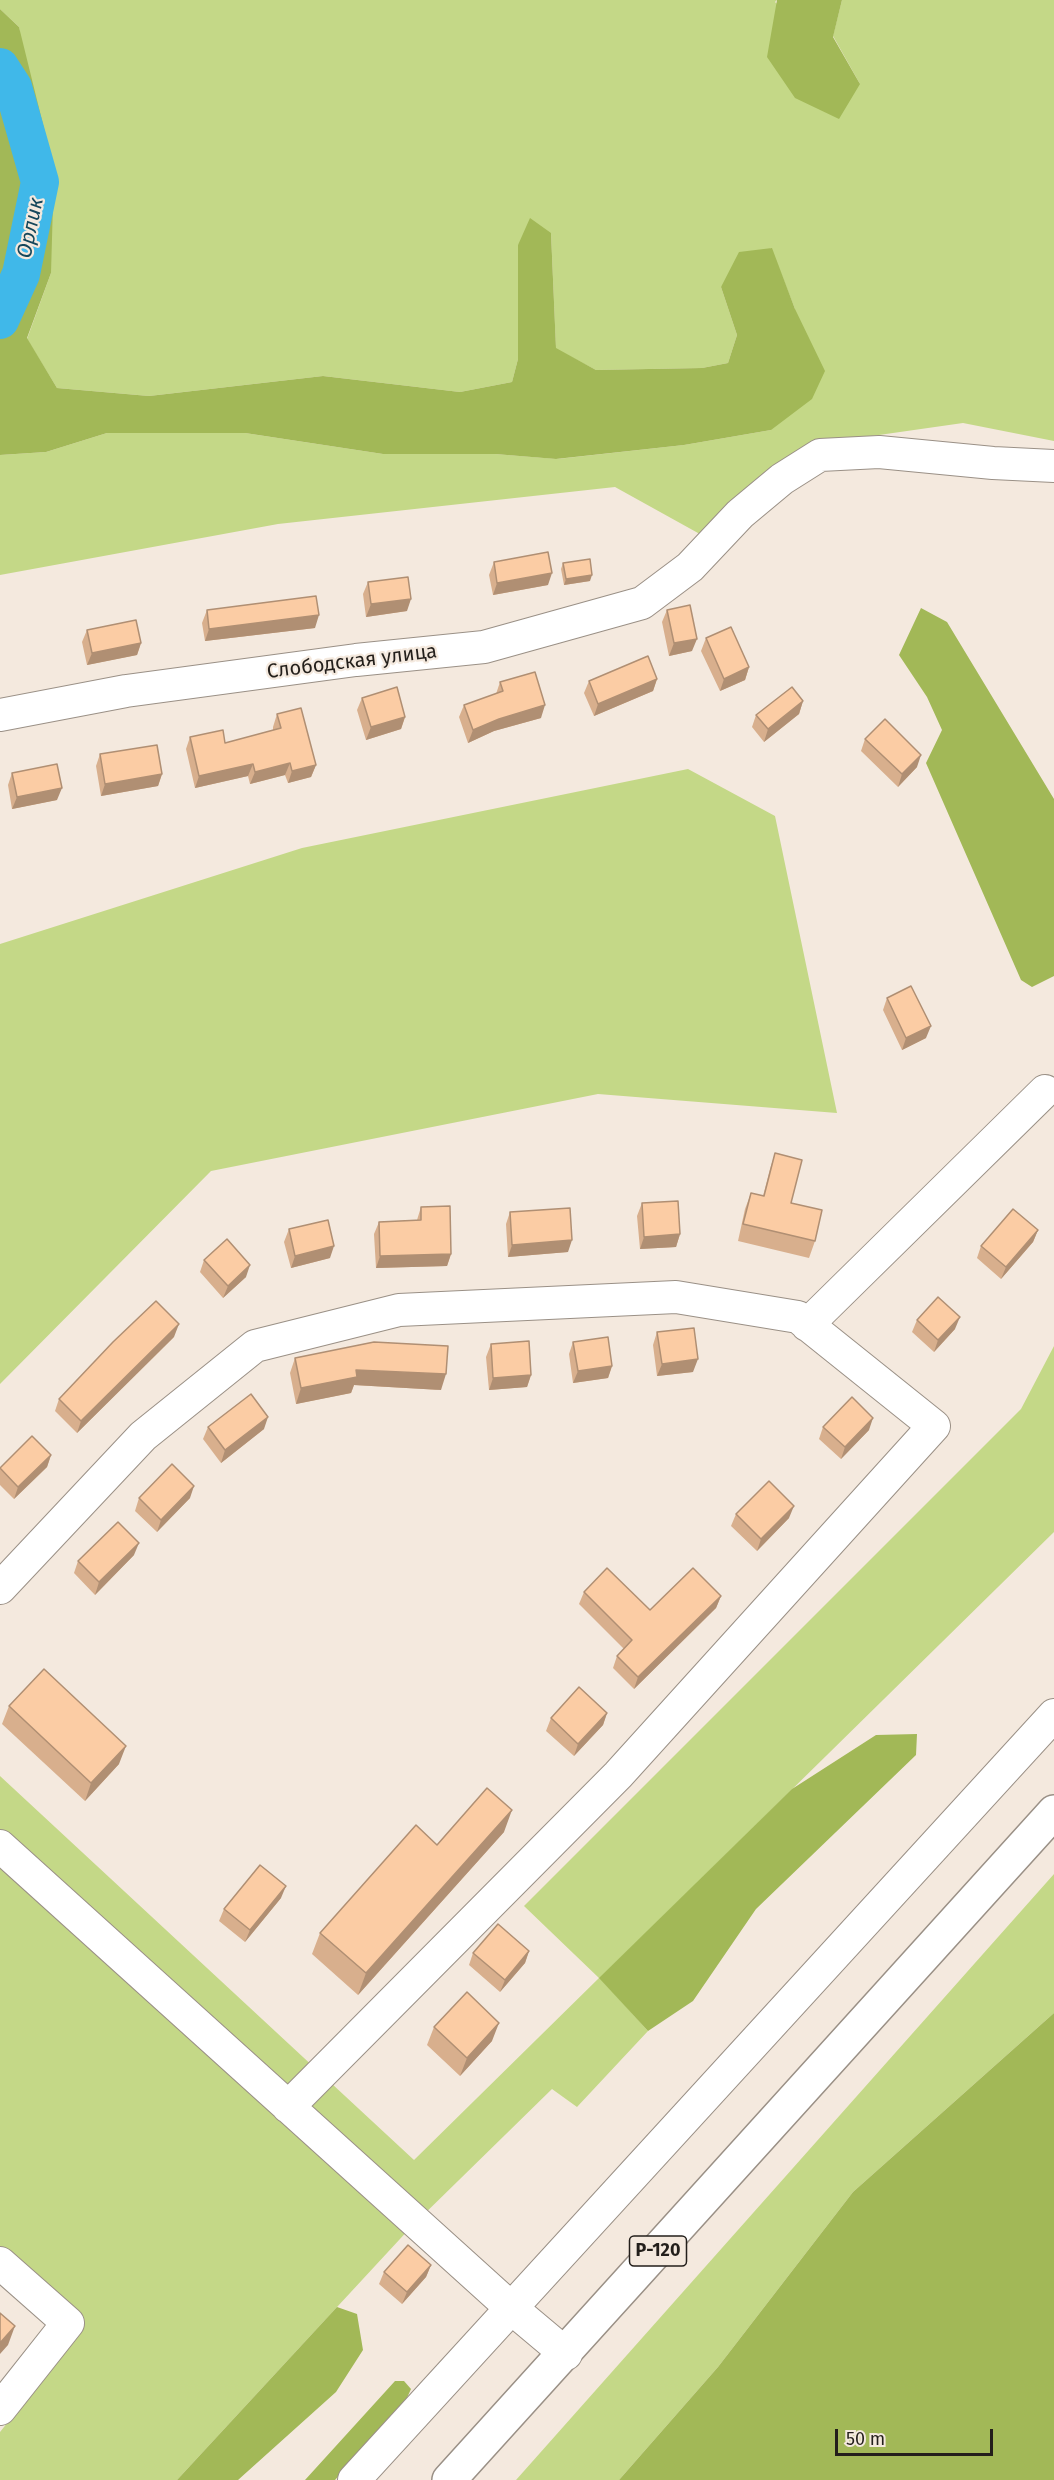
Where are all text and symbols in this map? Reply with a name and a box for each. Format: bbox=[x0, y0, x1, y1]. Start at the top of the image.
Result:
water label: Орлик bbox=[12, 195, 50, 261]
street label: Слободская улица bbox=[266, 640, 438, 684]
road number: Р-120 bbox=[630, 2236, 686, 2266]
scale bar bbox=[838, 2417, 996, 2455]
text: 50 m bbox=[846, 2428, 885, 2450]

